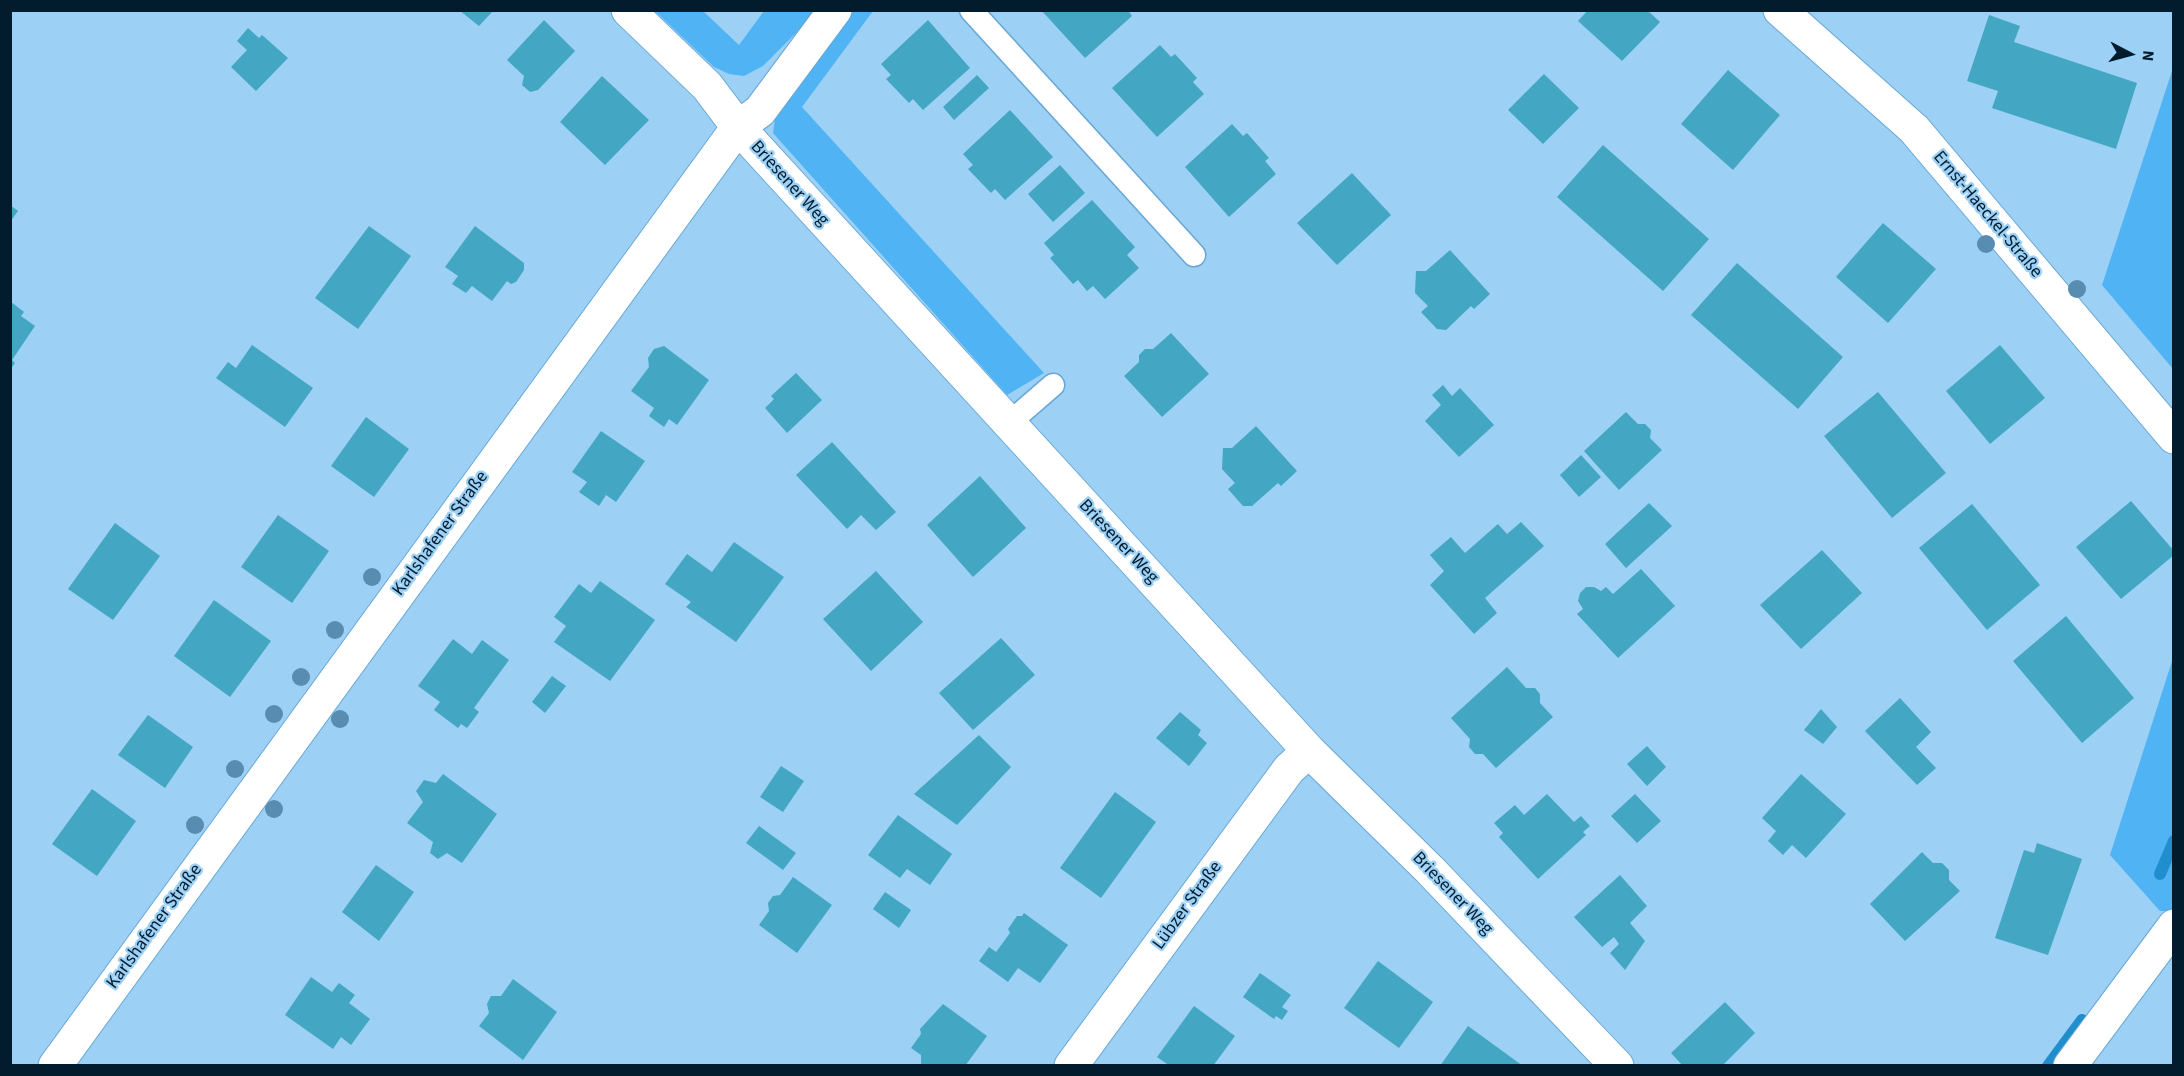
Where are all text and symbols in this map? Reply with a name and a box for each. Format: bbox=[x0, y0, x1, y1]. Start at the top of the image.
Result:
north arrow bbox=[2100, 24, 2160, 84]
text: N bbox=[2136, 49, 2159, 62]
street label: Briesener Weg bbox=[745, 137, 833, 231]
street label: Ernst-Haeckel-Straße bbox=[1928, 147, 2046, 283]
street label: Karlshafener Straße bbox=[389, 467, 493, 601]
street label: Briesener Weg bbox=[1074, 495, 1162, 589]
street label: Briesener Weg bbox=[1407, 848, 1497, 940]
street label: Lübzer Straße bbox=[1149, 858, 1227, 954]
street label: Karlshafener Straße bbox=[103, 860, 207, 994]

